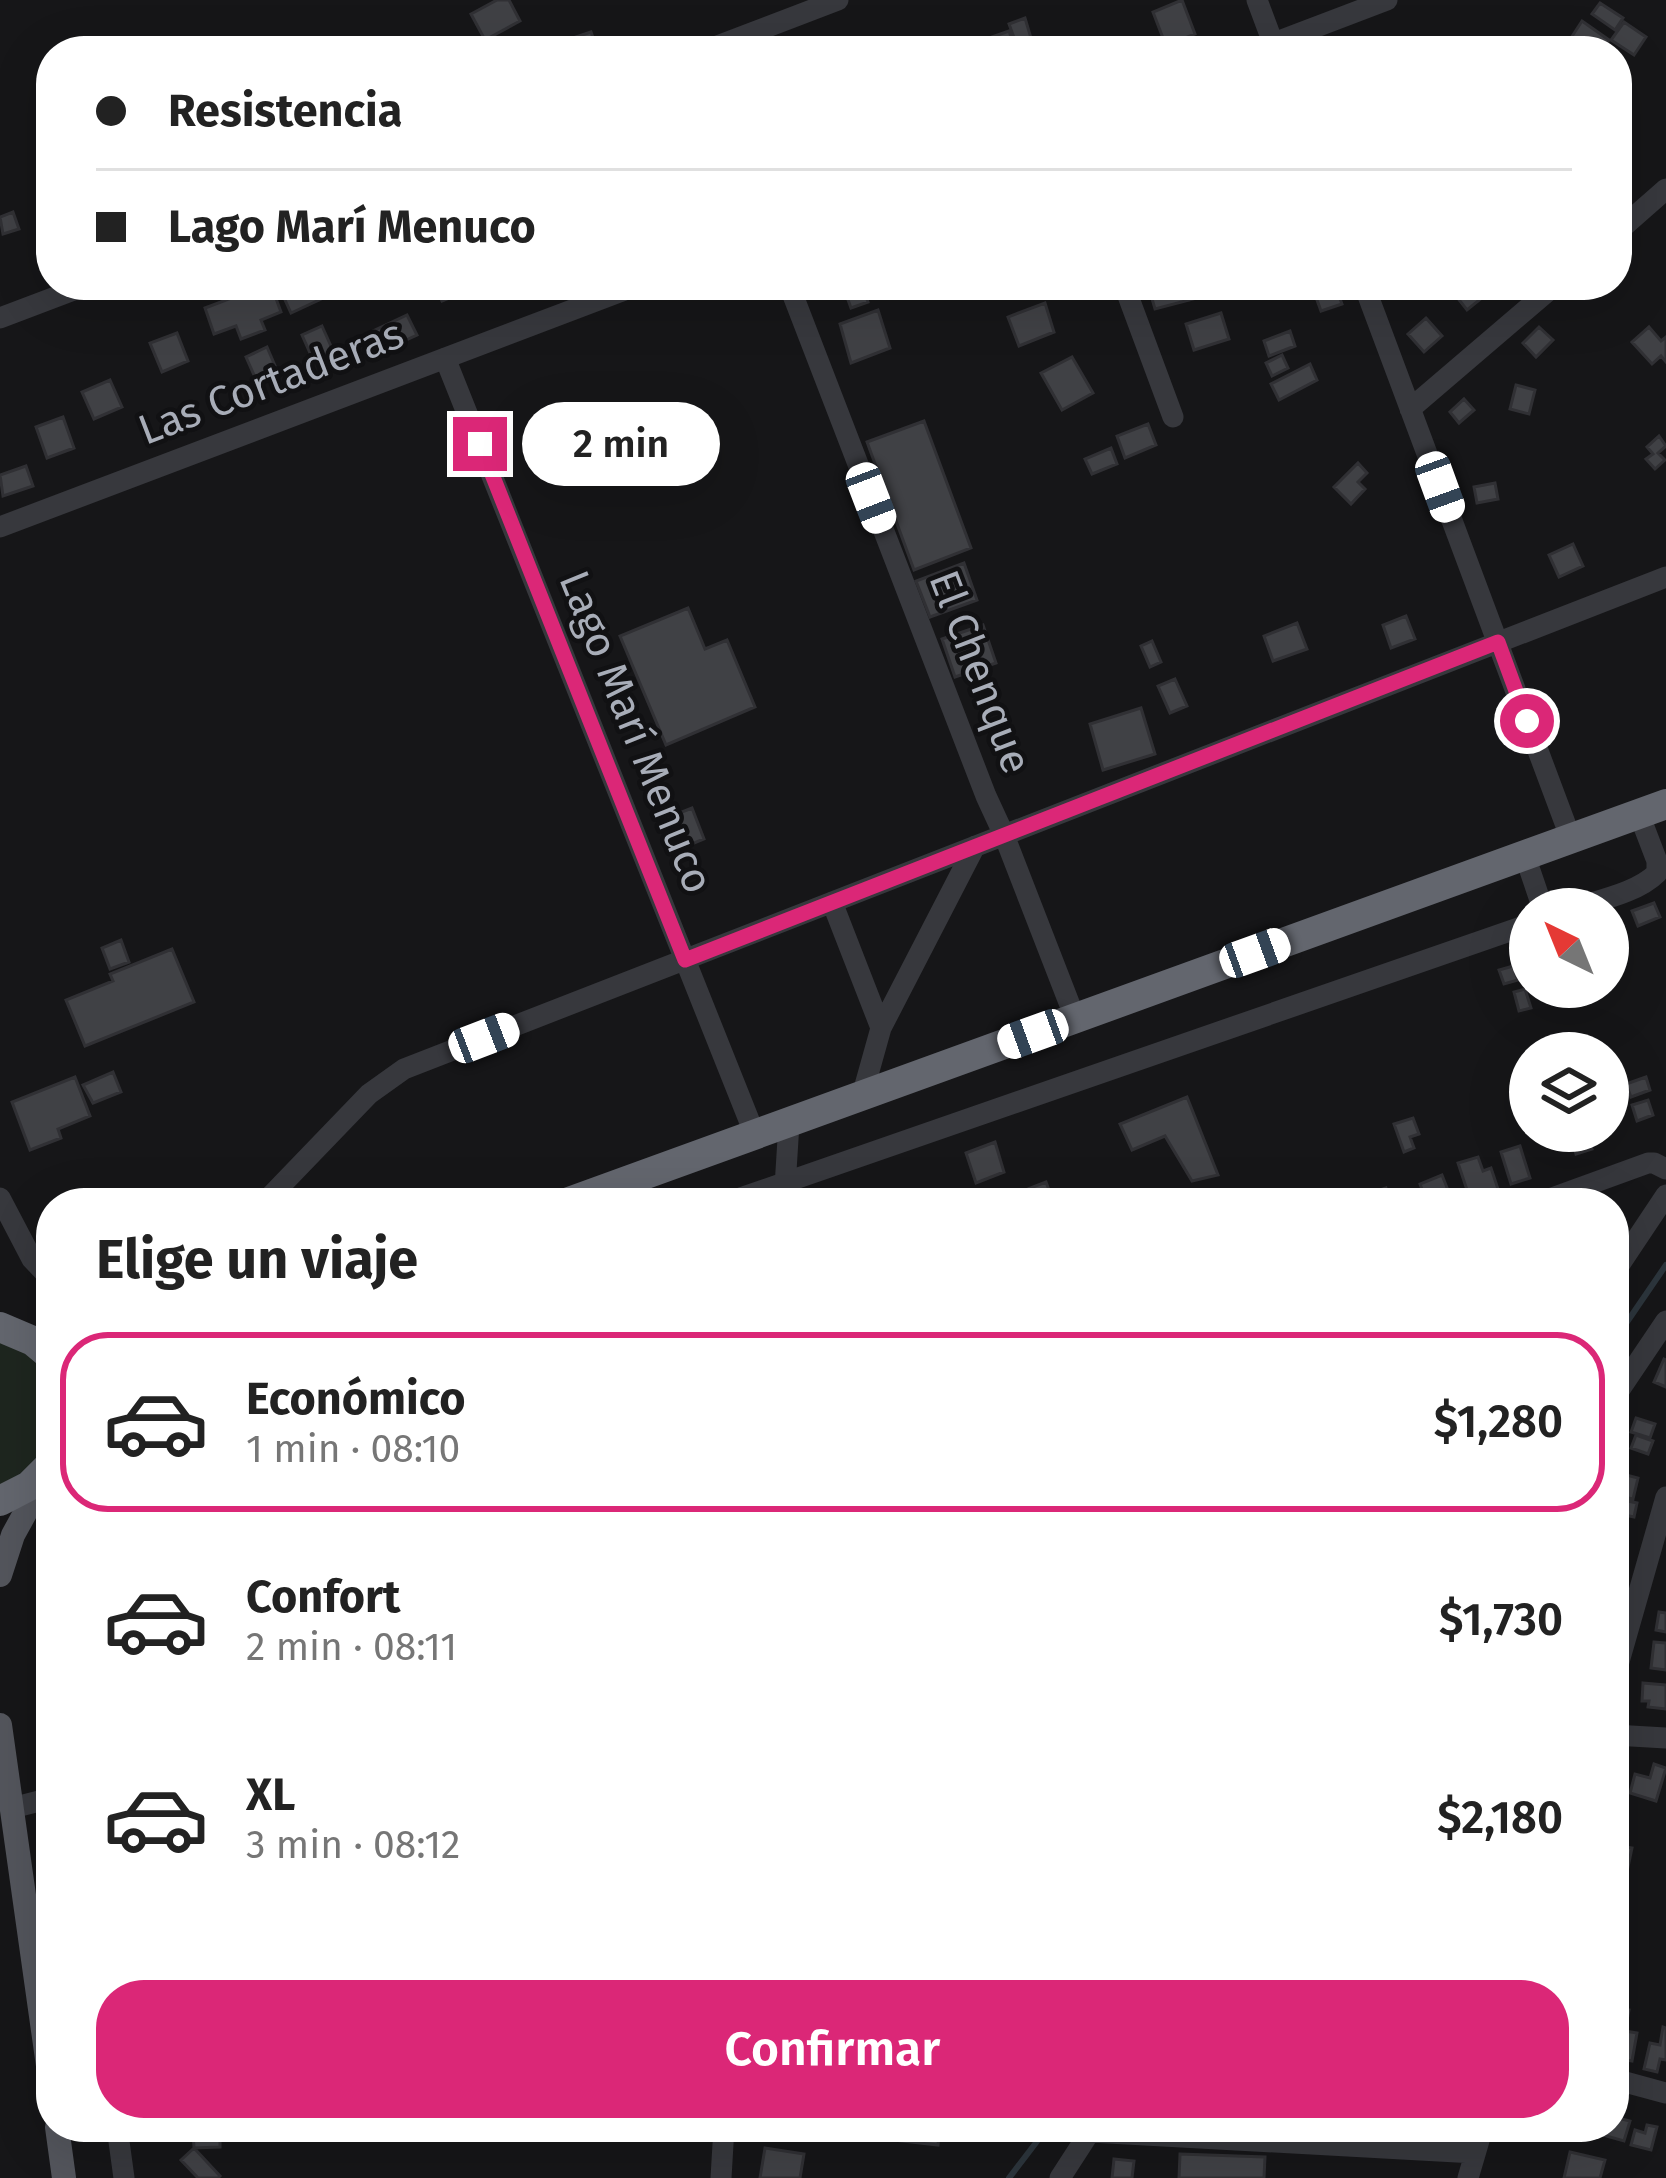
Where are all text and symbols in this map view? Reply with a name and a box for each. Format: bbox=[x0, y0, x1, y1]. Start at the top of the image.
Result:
text: Resistencia bbox=[168, 84, 402, 138]
text: Lago Marí Menuco bbox=[168, 200, 536, 254]
street label: Las Cortaderas bbox=[132, 309, 410, 455]
callout: 2 min bbox=[522, 402, 720, 486]
route end bbox=[453, 417, 507, 471]
text: 2 min bbox=[573, 421, 669, 467]
car bbox=[1411, 447, 1469, 527]
car bbox=[841, 458, 901, 538]
street label: El Chenque bbox=[918, 563, 1042, 781]
street label: Lago Marí Menuco bbox=[549, 564, 723, 900]
route start bbox=[1500, 694, 1554, 748]
north arrow bbox=[1509, 888, 1629, 1008]
map controls bbox=[1509, 888, 1629, 1152]
car bbox=[1215, 924, 1295, 982]
car bbox=[993, 1005, 1073, 1063]
car bbox=[444, 1008, 524, 1068]
button: layers bbox=[1509, 1032, 1629, 1152]
text: Elige un viaje bbox=[96, 1228, 418, 1292]
icon: car bbox=[102, 1368, 210, 1476]
text: Económico bbox=[246, 1372, 466, 1426]
text: $1,280 bbox=[1434, 1395, 1563, 1449]
text: 1 min · 08:10 bbox=[246, 1426, 460, 1472]
icon: car bbox=[102, 1566, 210, 1674]
text: Confort bbox=[246, 1570, 401, 1624]
text: $1,730 bbox=[1439, 1593, 1563, 1647]
text: 2 min · 08:11 bbox=[246, 1624, 457, 1670]
icon: car bbox=[102, 1764, 210, 1872]
text: XL bbox=[246, 1768, 295, 1822]
text: $2,180 bbox=[1437, 1791, 1563, 1845]
text: 3 min · 08:12 bbox=[246, 1822, 460, 1868]
button: Confirmar bbox=[96, 1980, 1569, 2118]

